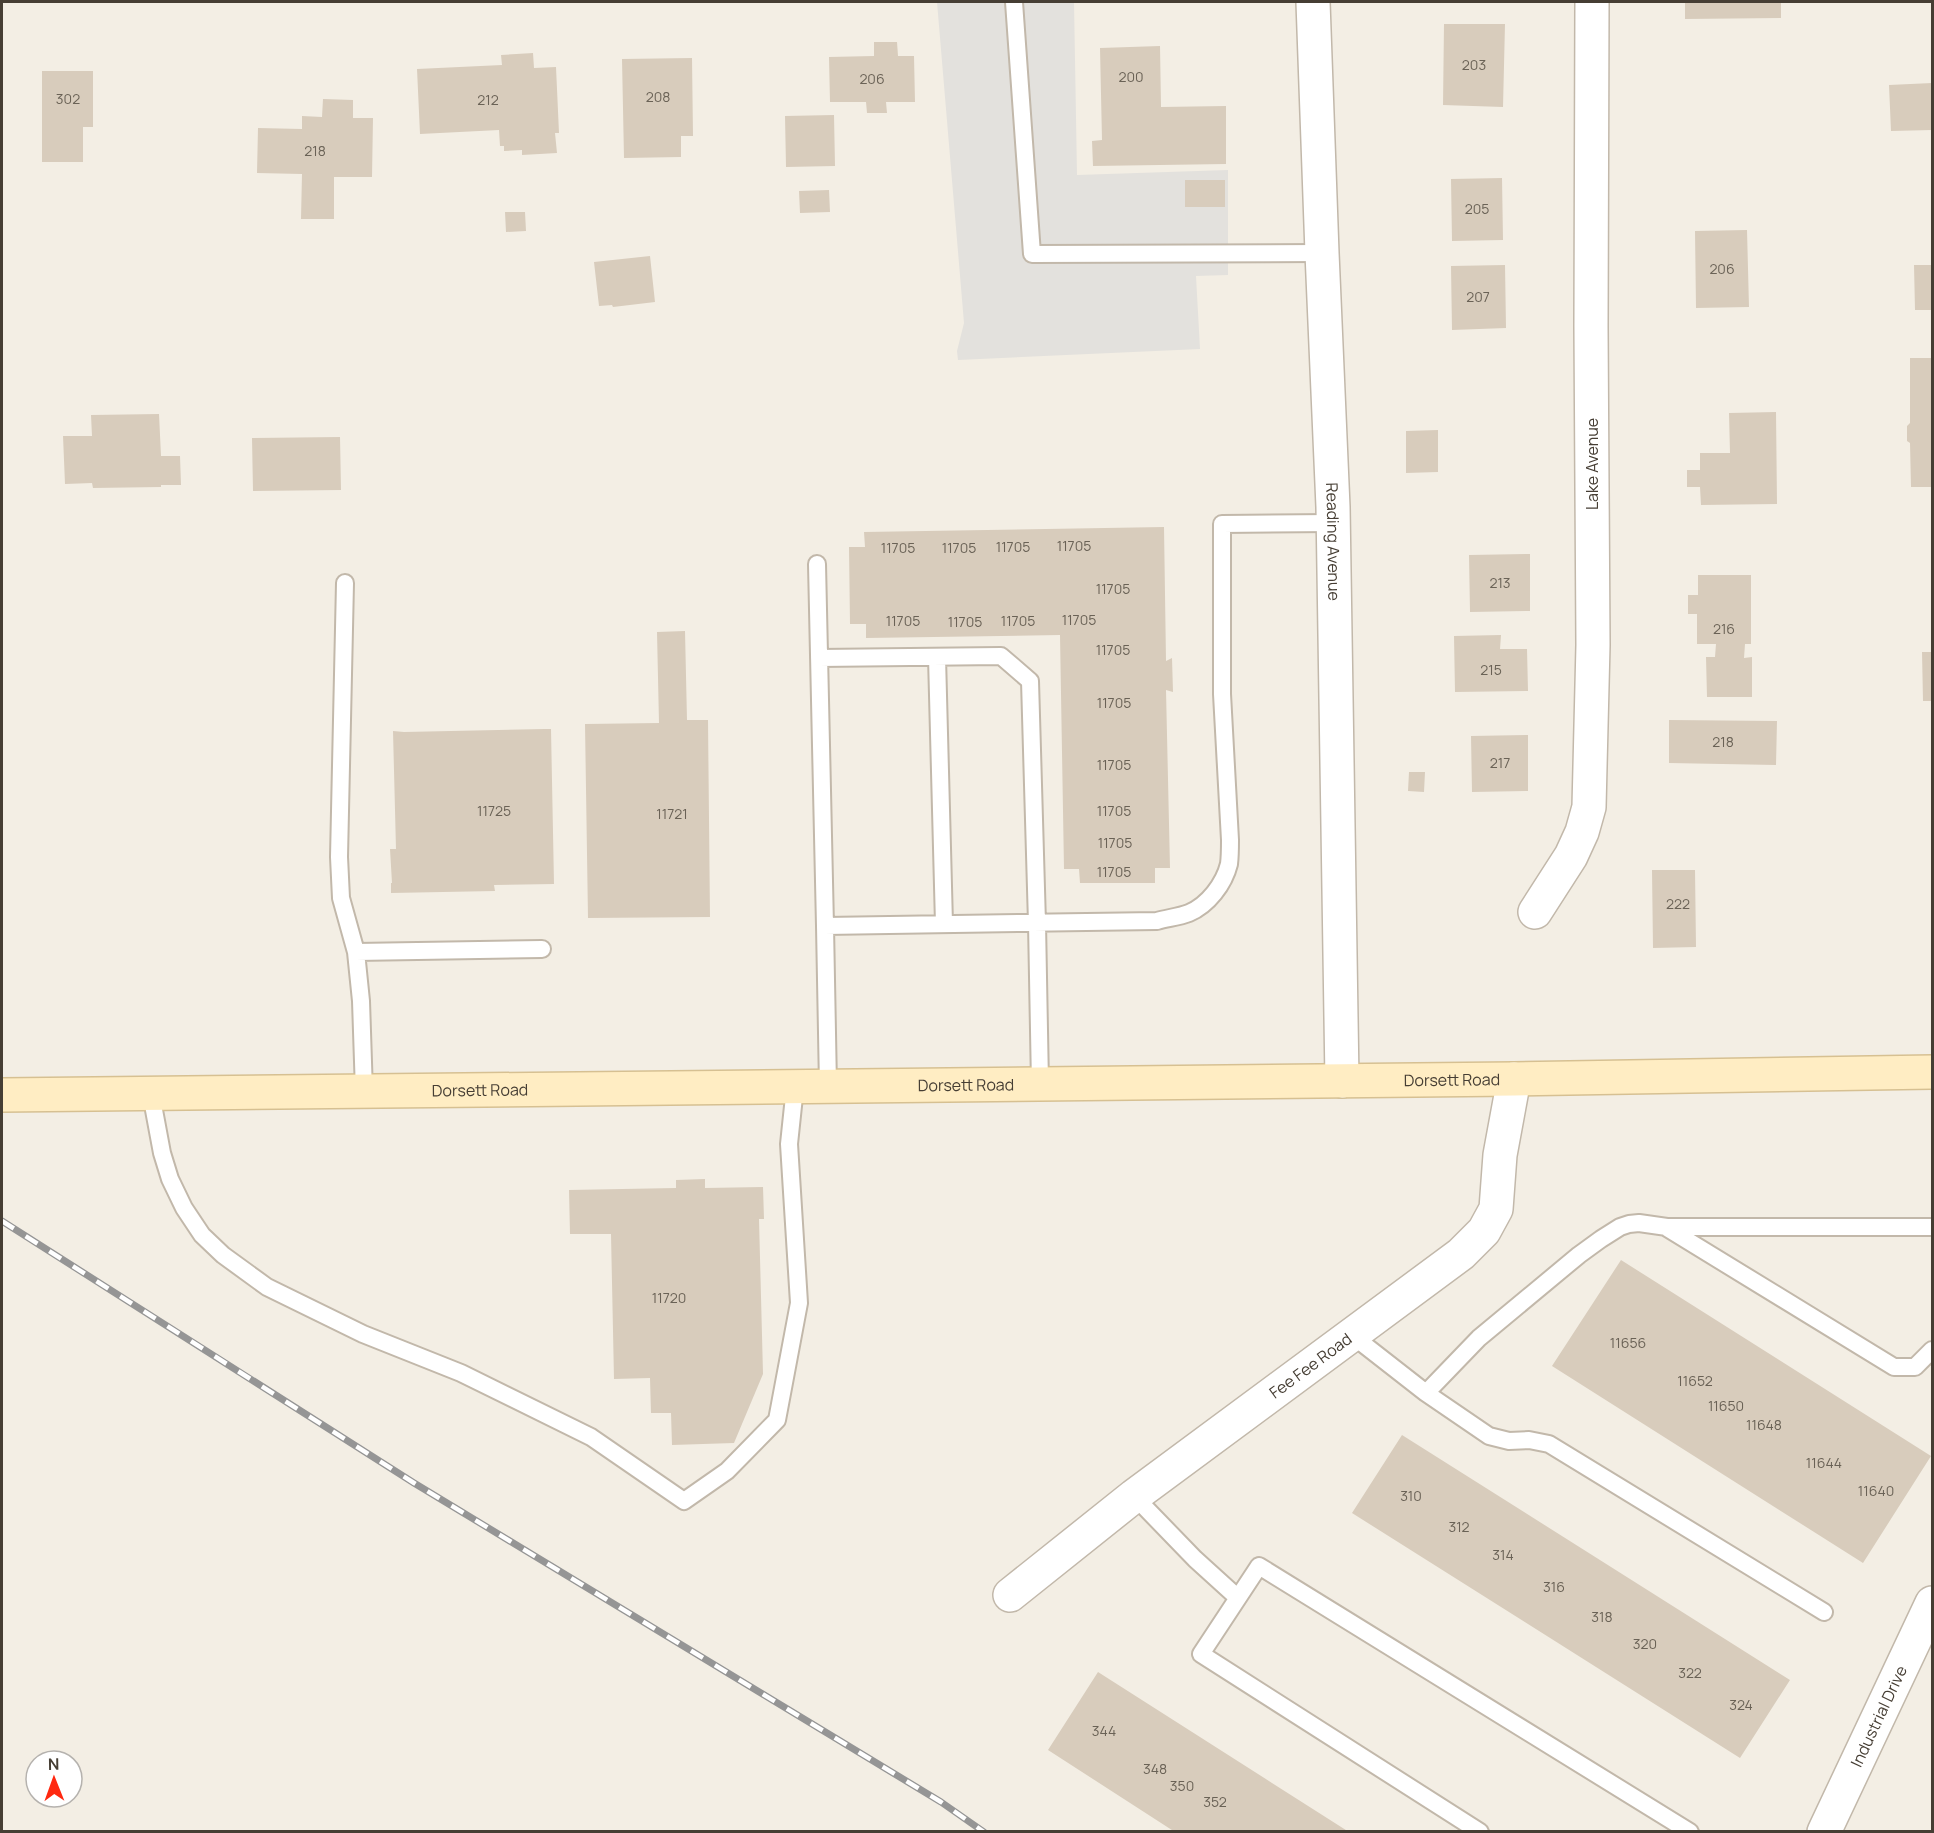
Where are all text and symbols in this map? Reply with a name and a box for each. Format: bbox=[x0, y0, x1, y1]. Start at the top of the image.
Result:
house number: 203 bbox=[1462, 55, 1486, 74]
house number: 200 bbox=[1118, 67, 1144, 86]
house number: 206 bbox=[859, 69, 885, 88]
house number: 208 bbox=[646, 87, 670, 106]
house number: 302 bbox=[56, 89, 80, 108]
house number: 212 bbox=[477, 90, 499, 109]
house number: 218 bbox=[304, 141, 326, 160]
house number: 205 bbox=[1465, 199, 1489, 218]
house number: 206 bbox=[1709, 259, 1735, 278]
house number: 207 bbox=[1466, 287, 1490, 306]
street label: Lake Avenue bbox=[1581, 418, 1603, 510]
street label: Reading Avenue bbox=[1321, 482, 1345, 601]
house number: 11705 bbox=[1057, 536, 1091, 555]
house number: 11705 bbox=[996, 537, 1030, 556]
house number: 11705 bbox=[881, 538, 915, 557]
house number: 11705 bbox=[942, 538, 976, 557]
house number: 213 bbox=[1489, 573, 1511, 592]
house number: 11705 bbox=[1096, 579, 1130, 598]
house number: 11705 bbox=[1062, 610, 1096, 629]
house number: 11705 bbox=[886, 611, 920, 630]
house number: 11705 bbox=[1001, 611, 1035, 630]
house number: 11705 bbox=[948, 612, 982, 631]
house number: 216 bbox=[1713, 619, 1735, 638]
house number: 11705 bbox=[1096, 640, 1130, 659]
house number: 215 bbox=[1480, 660, 1502, 679]
house number: 11705 bbox=[1097, 693, 1131, 712]
house number: 218 bbox=[1712, 732, 1734, 751]
house number: 217 bbox=[1490, 753, 1510, 772]
house number: 11705 bbox=[1097, 755, 1131, 774]
house number: 11725 bbox=[477, 801, 511, 820]
house number: 11705 bbox=[1097, 801, 1131, 820]
house number: 11721 bbox=[656, 804, 688, 823]
house number: 11705 bbox=[1098, 833, 1132, 852]
house number: 11705 bbox=[1097, 862, 1131, 881]
house number: 222 bbox=[1666, 894, 1690, 913]
street label: Dorsett Road bbox=[1404, 1068, 1500, 1091]
street label: Dorsett Road bbox=[918, 1073, 1014, 1096]
street label: Dorsett Road bbox=[432, 1078, 528, 1101]
house number: 11720 bbox=[652, 1288, 686, 1307]
street label: Fee Fee Road bbox=[1265, 1328, 1356, 1403]
house number: 11656 bbox=[1610, 1333, 1646, 1352]
house number: 11652 bbox=[1677, 1371, 1713, 1390]
house number: 11650 bbox=[1708, 1396, 1744, 1415]
house number: 11648 bbox=[1746, 1415, 1782, 1434]
house number: 11644 bbox=[1806, 1453, 1842, 1472]
house number: 11640 bbox=[1858, 1481, 1894, 1500]
house number: 310 bbox=[1400, 1486, 1422, 1505]
house number: 312 bbox=[1448, 1517, 1470, 1536]
house number: 314 bbox=[1492, 1545, 1514, 1564]
house number: 316 bbox=[1543, 1577, 1565, 1596]
house number: 318 bbox=[1591, 1607, 1613, 1626]
house number: 320 bbox=[1633, 1634, 1657, 1653]
street label: Industrial Drive bbox=[1845, 1662, 1912, 1771]
house number: 322 bbox=[1678, 1663, 1702, 1682]
house number: 324 bbox=[1729, 1695, 1753, 1714]
house number: 344 bbox=[1092, 1721, 1116, 1740]
north arrow bbox=[24, 1749, 84, 1809]
text: N bbox=[48, 1753, 60, 1775]
house number: 348 bbox=[1143, 1759, 1167, 1778]
house number: 350 bbox=[1170, 1776, 1194, 1795]
house number: 352 bbox=[1203, 1792, 1227, 1811]

